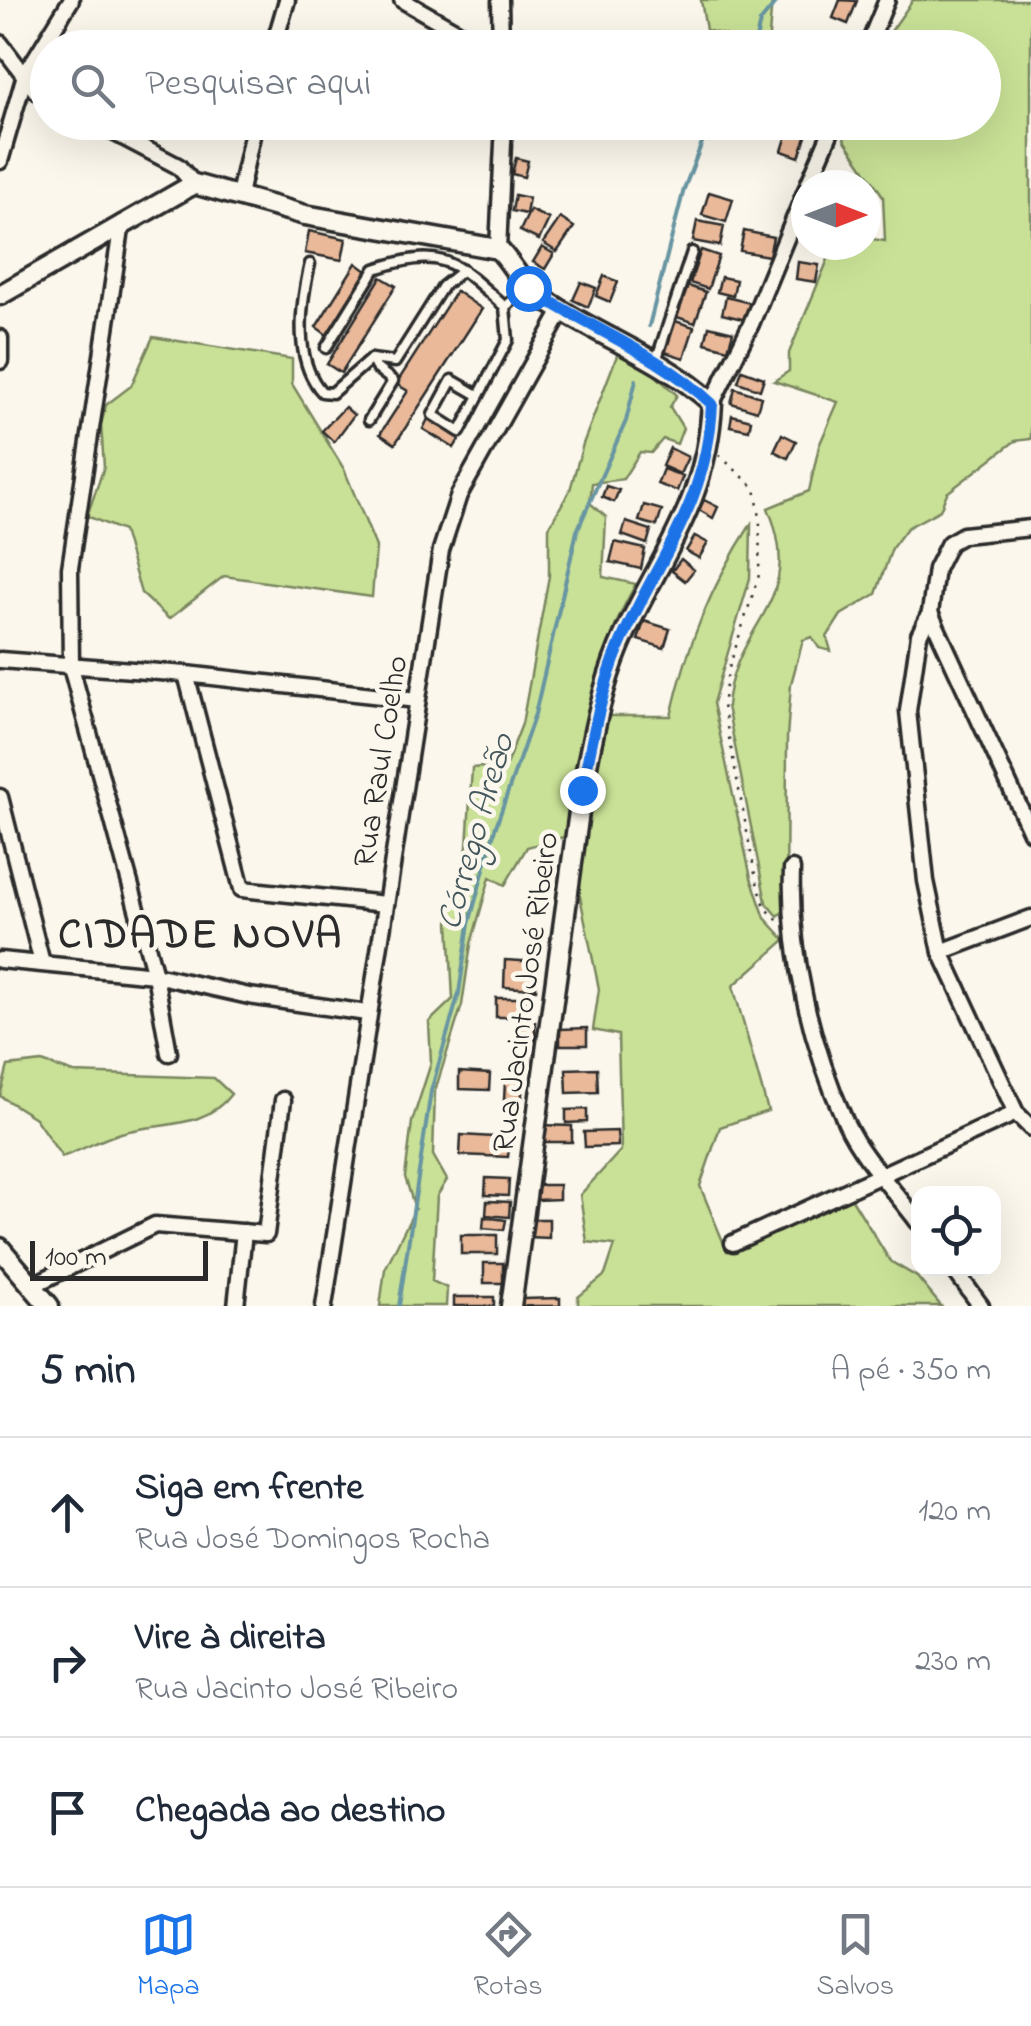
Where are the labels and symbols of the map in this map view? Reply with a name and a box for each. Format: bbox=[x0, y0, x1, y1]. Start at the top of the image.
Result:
north arrow bbox=[791, 170, 881, 260]
route start bbox=[506, 266, 552, 312]
street label: Rua Raul Coelho bbox=[343, 652, 422, 871]
water label: Córrego Areão bbox=[425, 726, 531, 936]
route end bbox=[560, 768, 606, 814]
street label: Rua Jacinto José Ribeiro bbox=[482, 829, 573, 1156]
district label: CIDADE NOVA bbox=[58, 906, 344, 967]
scale bar bbox=[30, 1236, 208, 1280]

